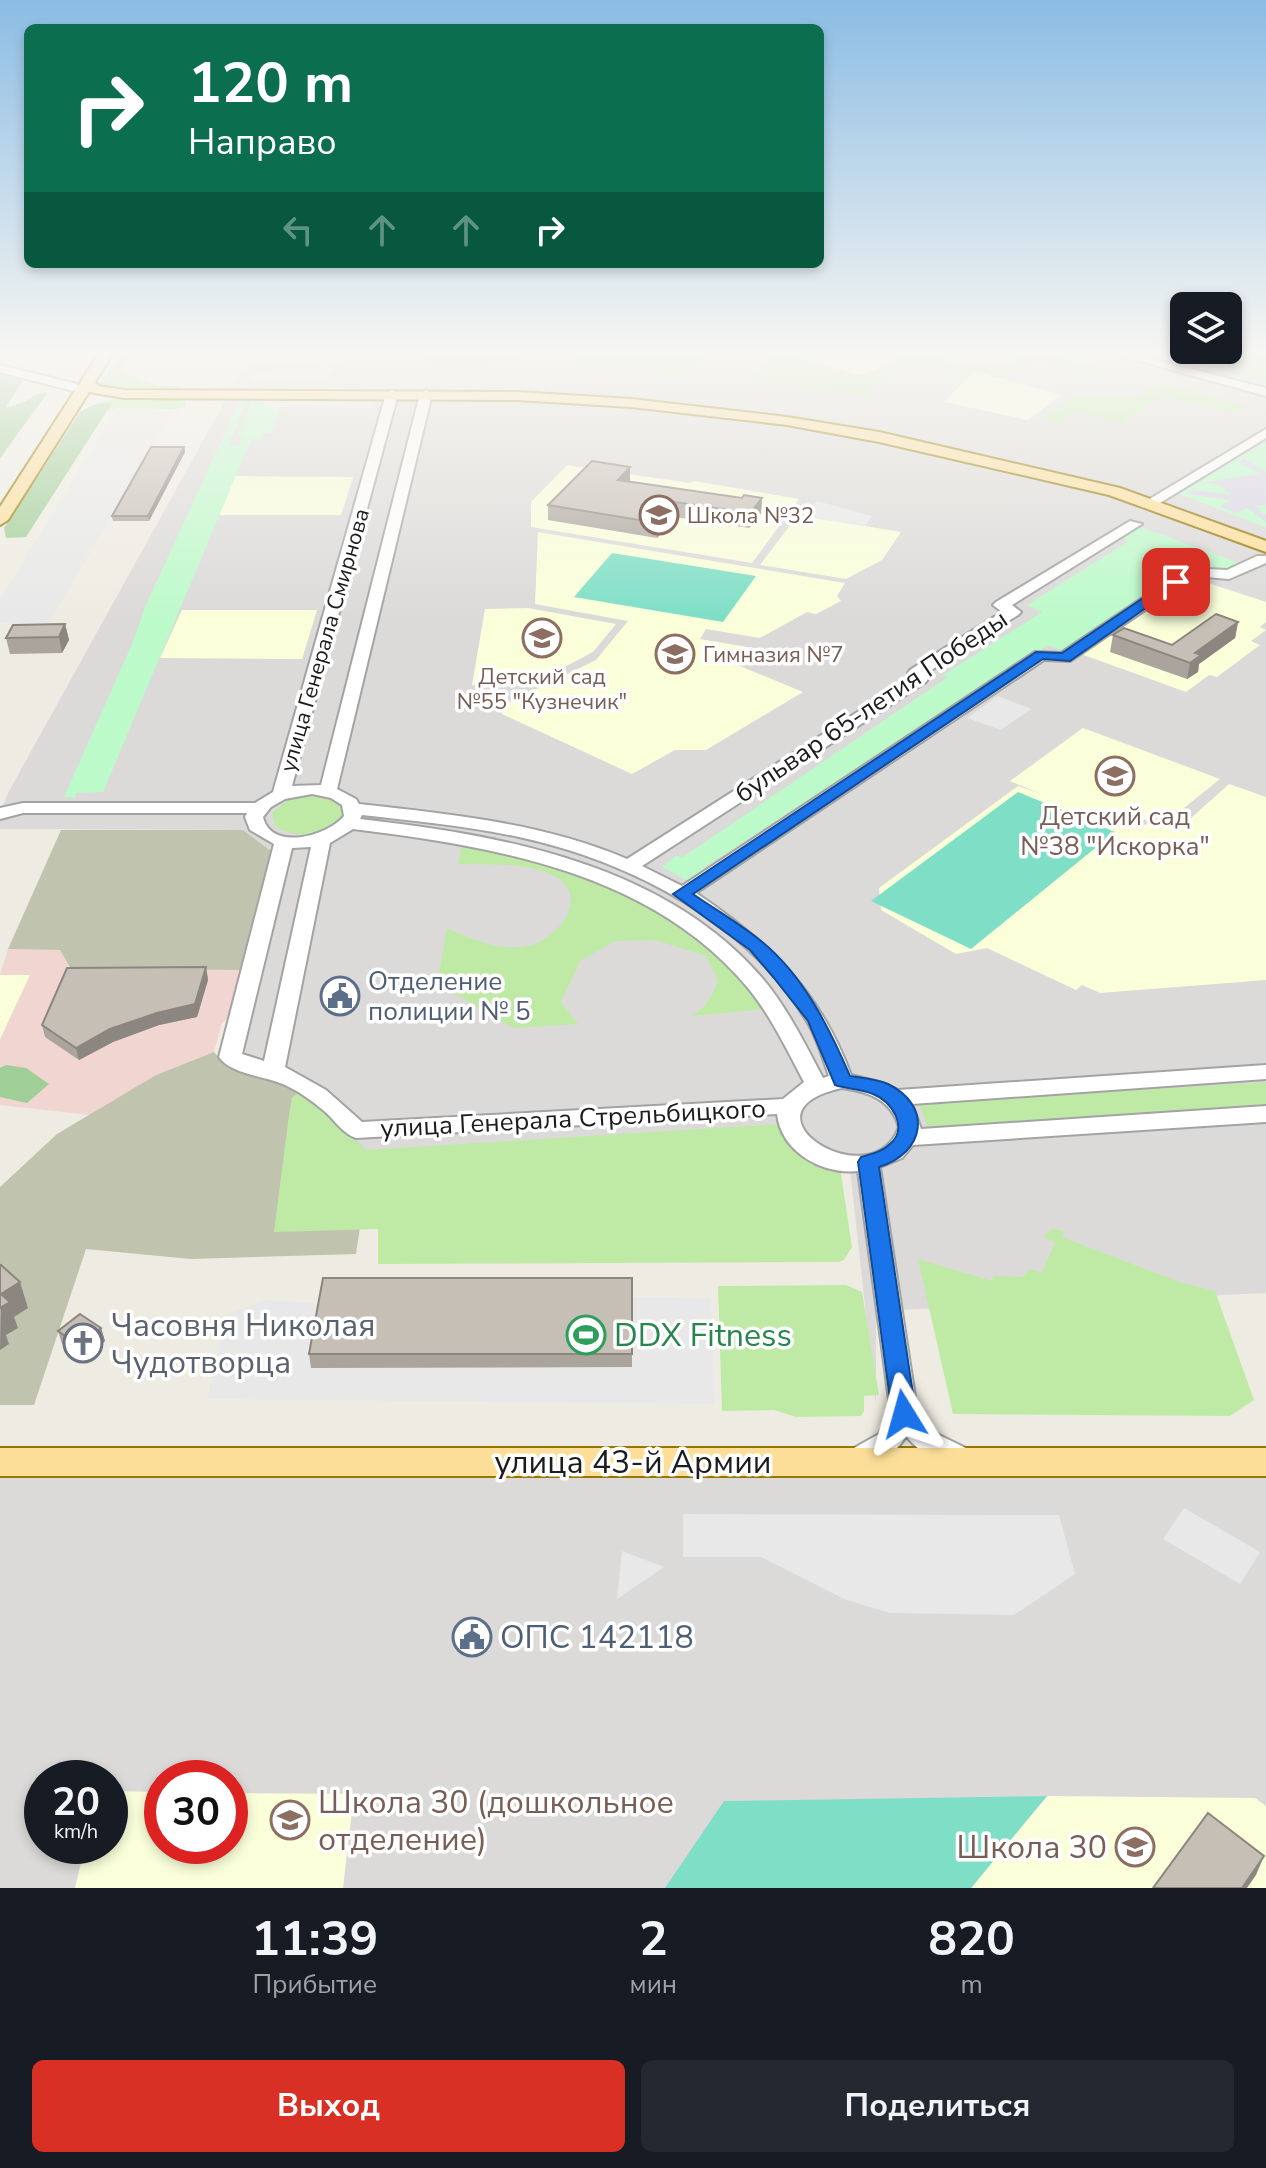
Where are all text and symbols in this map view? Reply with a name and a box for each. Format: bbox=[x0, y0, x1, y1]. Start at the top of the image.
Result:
text: 120 m bbox=[188, 45, 353, 122]
icon: right bbox=[56, 56, 160, 160]
text: Направо bbox=[188, 118, 337, 167]
icon: left bbox=[276, 208, 320, 252]
icon: ahead bbox=[360, 208, 404, 252]
icon: ahead bbox=[444, 208, 488, 252]
icon: right bbox=[528, 208, 572, 252]
map controls bbox=[1170, 292, 1242, 364]
button: layers bbox=[1170, 292, 1242, 364]
school or university icon: Школа №32 bbox=[638, 494, 680, 536]
place label: Школа №32 bbox=[687, 501, 814, 531]
street label: улица Генерала Смирнова bbox=[273, 505, 377, 775]
pin bbox=[1142, 548, 1210, 616]
icon: arrive bbox=[1154, 560, 1198, 604]
street label: бульвар 65-летия Победы bbox=[728, 602, 1014, 811]
school or university icon: Детский сад №55 "Кузнечик" bbox=[521, 617, 563, 659]
school or university icon: Гимназия №7 bbox=[654, 633, 696, 675]
place label: Гимназия №7 bbox=[703, 640, 844, 670]
place label: Детский сад №55 "Кузнечик" bbox=[457, 662, 627, 717]
school or university icon: Детский сад №38 "Искорка" bbox=[1094, 755, 1136, 797]
place label: Детский сад №38 "Искорка" bbox=[1020, 799, 1210, 864]
place label: Отделение полиции № 5 bbox=[368, 964, 531, 1029]
public building icon: Отделение полиции № 5 bbox=[319, 975, 361, 1017]
street label: улица Генерала Стрельбицкого bbox=[379, 1091, 767, 1146]
place label: Часовня Николая Чудотворца bbox=[111, 1304, 375, 1384]
sports icon: DDX Fitness bbox=[565, 1314, 607, 1356]
place label: DDX Fitness bbox=[614, 1314, 792, 1357]
church icon: Часовня Николая Чудотворца bbox=[62, 1322, 104, 1364]
position arrow bbox=[862, 1372, 946, 1456]
street label: улица 43-й Армии bbox=[494, 1441, 772, 1484]
public building icon: ОПС 142118 bbox=[451, 1616, 493, 1658]
place label: ОПС 142118 bbox=[500, 1616, 694, 1659]
speed limit sign: 30 bbox=[144, 1760, 248, 1864]
text: 20 bbox=[52, 1775, 100, 1829]
place label: Школа 30 (дошкольное отделение) bbox=[318, 1781, 674, 1861]
school or university icon: Школа 30 (дошкольное отделение) bbox=[269, 1799, 311, 1841]
text: km/h bbox=[54, 1818, 98, 1845]
place label: Школа 30 bbox=[956, 1826, 1107, 1869]
school or university icon: Школа 30 bbox=[1114, 1826, 1156, 1868]
text: 11:39 bbox=[251, 1906, 378, 1972]
text: 2 bbox=[639, 1906, 668, 1972]
text: 820 bbox=[928, 1906, 1015, 1972]
text: Прибытие bbox=[252, 1967, 377, 2002]
text: мин bbox=[630, 1967, 677, 2002]
text: m bbox=[960, 1967, 983, 2002]
button: Выход bbox=[32, 2060, 625, 2152]
button: Поделиться bbox=[641, 2060, 1234, 2152]

